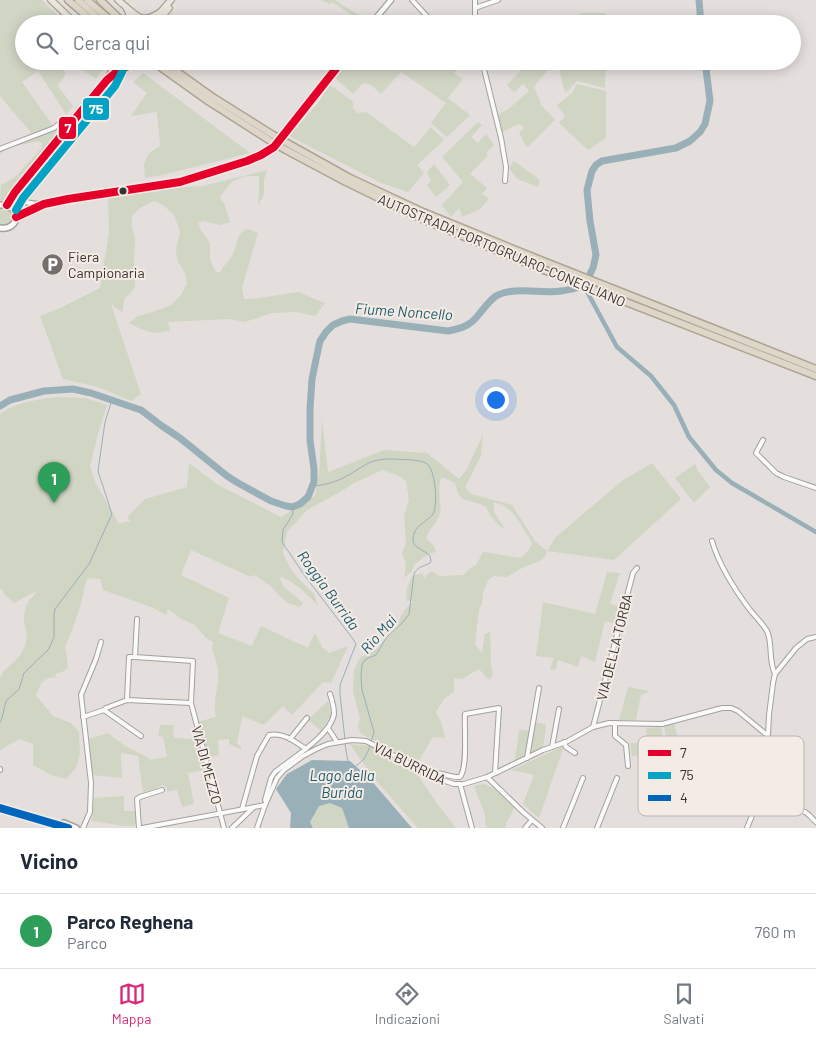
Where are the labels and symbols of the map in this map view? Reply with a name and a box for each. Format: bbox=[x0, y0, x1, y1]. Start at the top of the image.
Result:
line badge: 75 bbox=[82, 97, 110, 121]
text: 75 bbox=[89, 100, 104, 117]
line badge: 7 bbox=[58, 116, 77, 140]
text: 7 bbox=[65, 119, 72, 136]
unlabelled marker bbox=[118, 186, 128, 196]
street label: AUTOSTRADA PORTOGRUARO-CONEGLIANO bbox=[376, 190, 628, 310]
place label: Fiera Campionaria bbox=[68, 248, 145, 281]
parking icon: Fiera Campionaria bbox=[40, 252, 64, 276]
water label: Fiume Noncello bbox=[355, 299, 453, 323]
your location bbox=[483, 387, 509, 413]
pin: 1 bbox=[38, 462, 70, 503]
water label: Roggia Burrida bbox=[294, 547, 364, 633]
street label: VIA DELLA TORBA bbox=[592, 591, 636, 702]
water label: Rio Mai bbox=[356, 611, 400, 657]
street label: VIA DI MEZZO bbox=[188, 724, 226, 806]
legend bbox=[638, 736, 804, 816]
street label: VIA BURRIDA bbox=[371, 738, 449, 788]
text: 7 bbox=[680, 744, 687, 761]
water label: Lago della Burida bbox=[309, 766, 375, 801]
text: 75 bbox=[680, 766, 694, 783]
text: 4 bbox=[680, 789, 688, 806]

